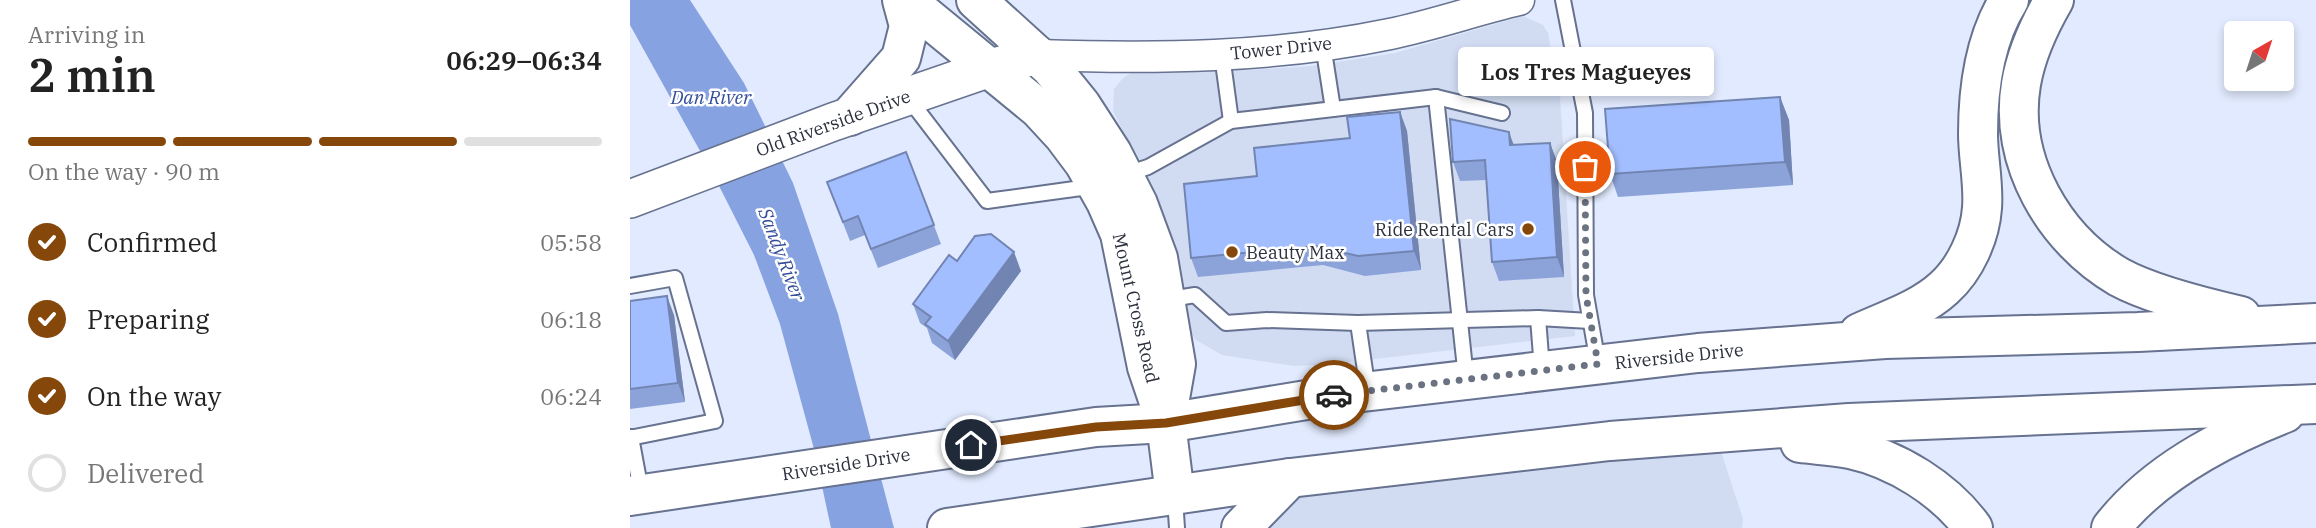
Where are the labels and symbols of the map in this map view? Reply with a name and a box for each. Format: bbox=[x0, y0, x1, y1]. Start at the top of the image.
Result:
north arrow bbox=[2224, 21, 2294, 91]
street label: Tower Drive bbox=[1229, 31, 1333, 65]
callout: Los Tres Magueyes bbox=[1457, 48, 1713, 97]
street label: Old Riverside Drive bbox=[753, 84, 913, 162]
water label: Dan River bbox=[670, 85, 752, 109]
pin bbox=[1555, 137, 1615, 197]
water label: Sandy River bbox=[753, 203, 811, 304]
place label: Ride Rental Cars bbox=[1375, 218, 1514, 241]
marker: Ride Rental Cars bbox=[1520, 221, 1536, 237]
street label: Mount Cross Road bbox=[1108, 231, 1164, 385]
place label: Beauty Max bbox=[1246, 241, 1345, 264]
marker: Beauty Max bbox=[1224, 244, 1240, 260]
street label: Riverside Drive bbox=[1613, 338, 1745, 374]
courier bbox=[1299, 360, 1369, 430]
pin bbox=[941, 415, 1001, 475]
street label: Riverside Drive bbox=[780, 443, 912, 485]

